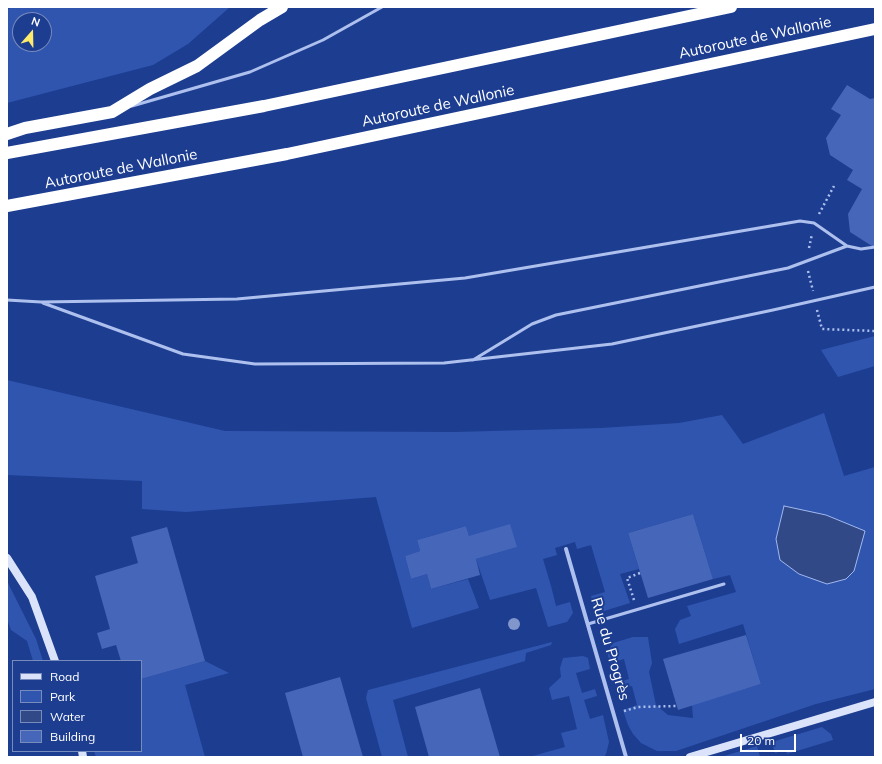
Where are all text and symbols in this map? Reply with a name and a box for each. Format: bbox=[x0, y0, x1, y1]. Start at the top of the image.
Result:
north arrow bbox=[12, 12, 52, 52]
street label: Autoroute de Wallonie bbox=[677, 13, 833, 63]
text: N bbox=[29, 14, 42, 30]
street label: Autoroute de Wallonie bbox=[360, 81, 516, 131]
street label: Autoroute de Wallonie bbox=[43, 145, 199, 193]
street label: Rue du Progrès bbox=[587, 595, 633, 703]
legend bbox=[12, 660, 142, 752]
text: Road bbox=[50, 669, 79, 684]
text: Park bbox=[50, 689, 75, 704]
text: Water bbox=[50, 709, 85, 724]
scale bar bbox=[742, 726, 798, 752]
text: Building bbox=[50, 729, 95, 744]
text: 20 m bbox=[747, 733, 775, 748]

